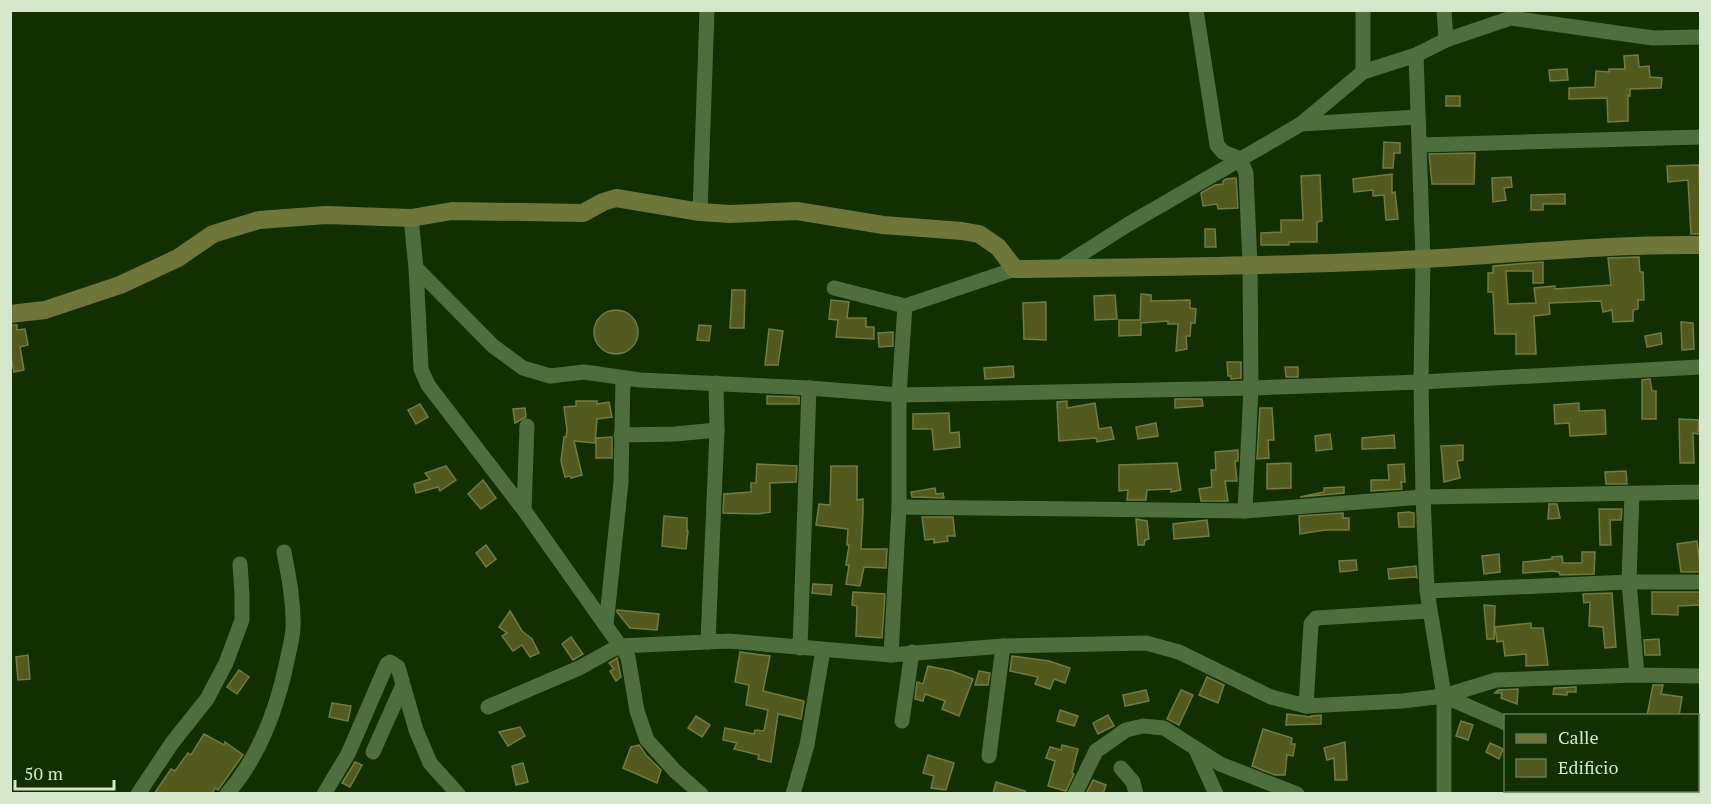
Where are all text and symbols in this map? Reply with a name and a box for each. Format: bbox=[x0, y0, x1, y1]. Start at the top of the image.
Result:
legend bbox=[1504, 714, 1699, 792]
text: Calle bbox=[1558, 725, 1599, 749]
scale bar bbox=[15, 753, 114, 791]
text: Edificio bbox=[1558, 755, 1618, 779]
text: 50 m bbox=[24, 761, 64, 785]

